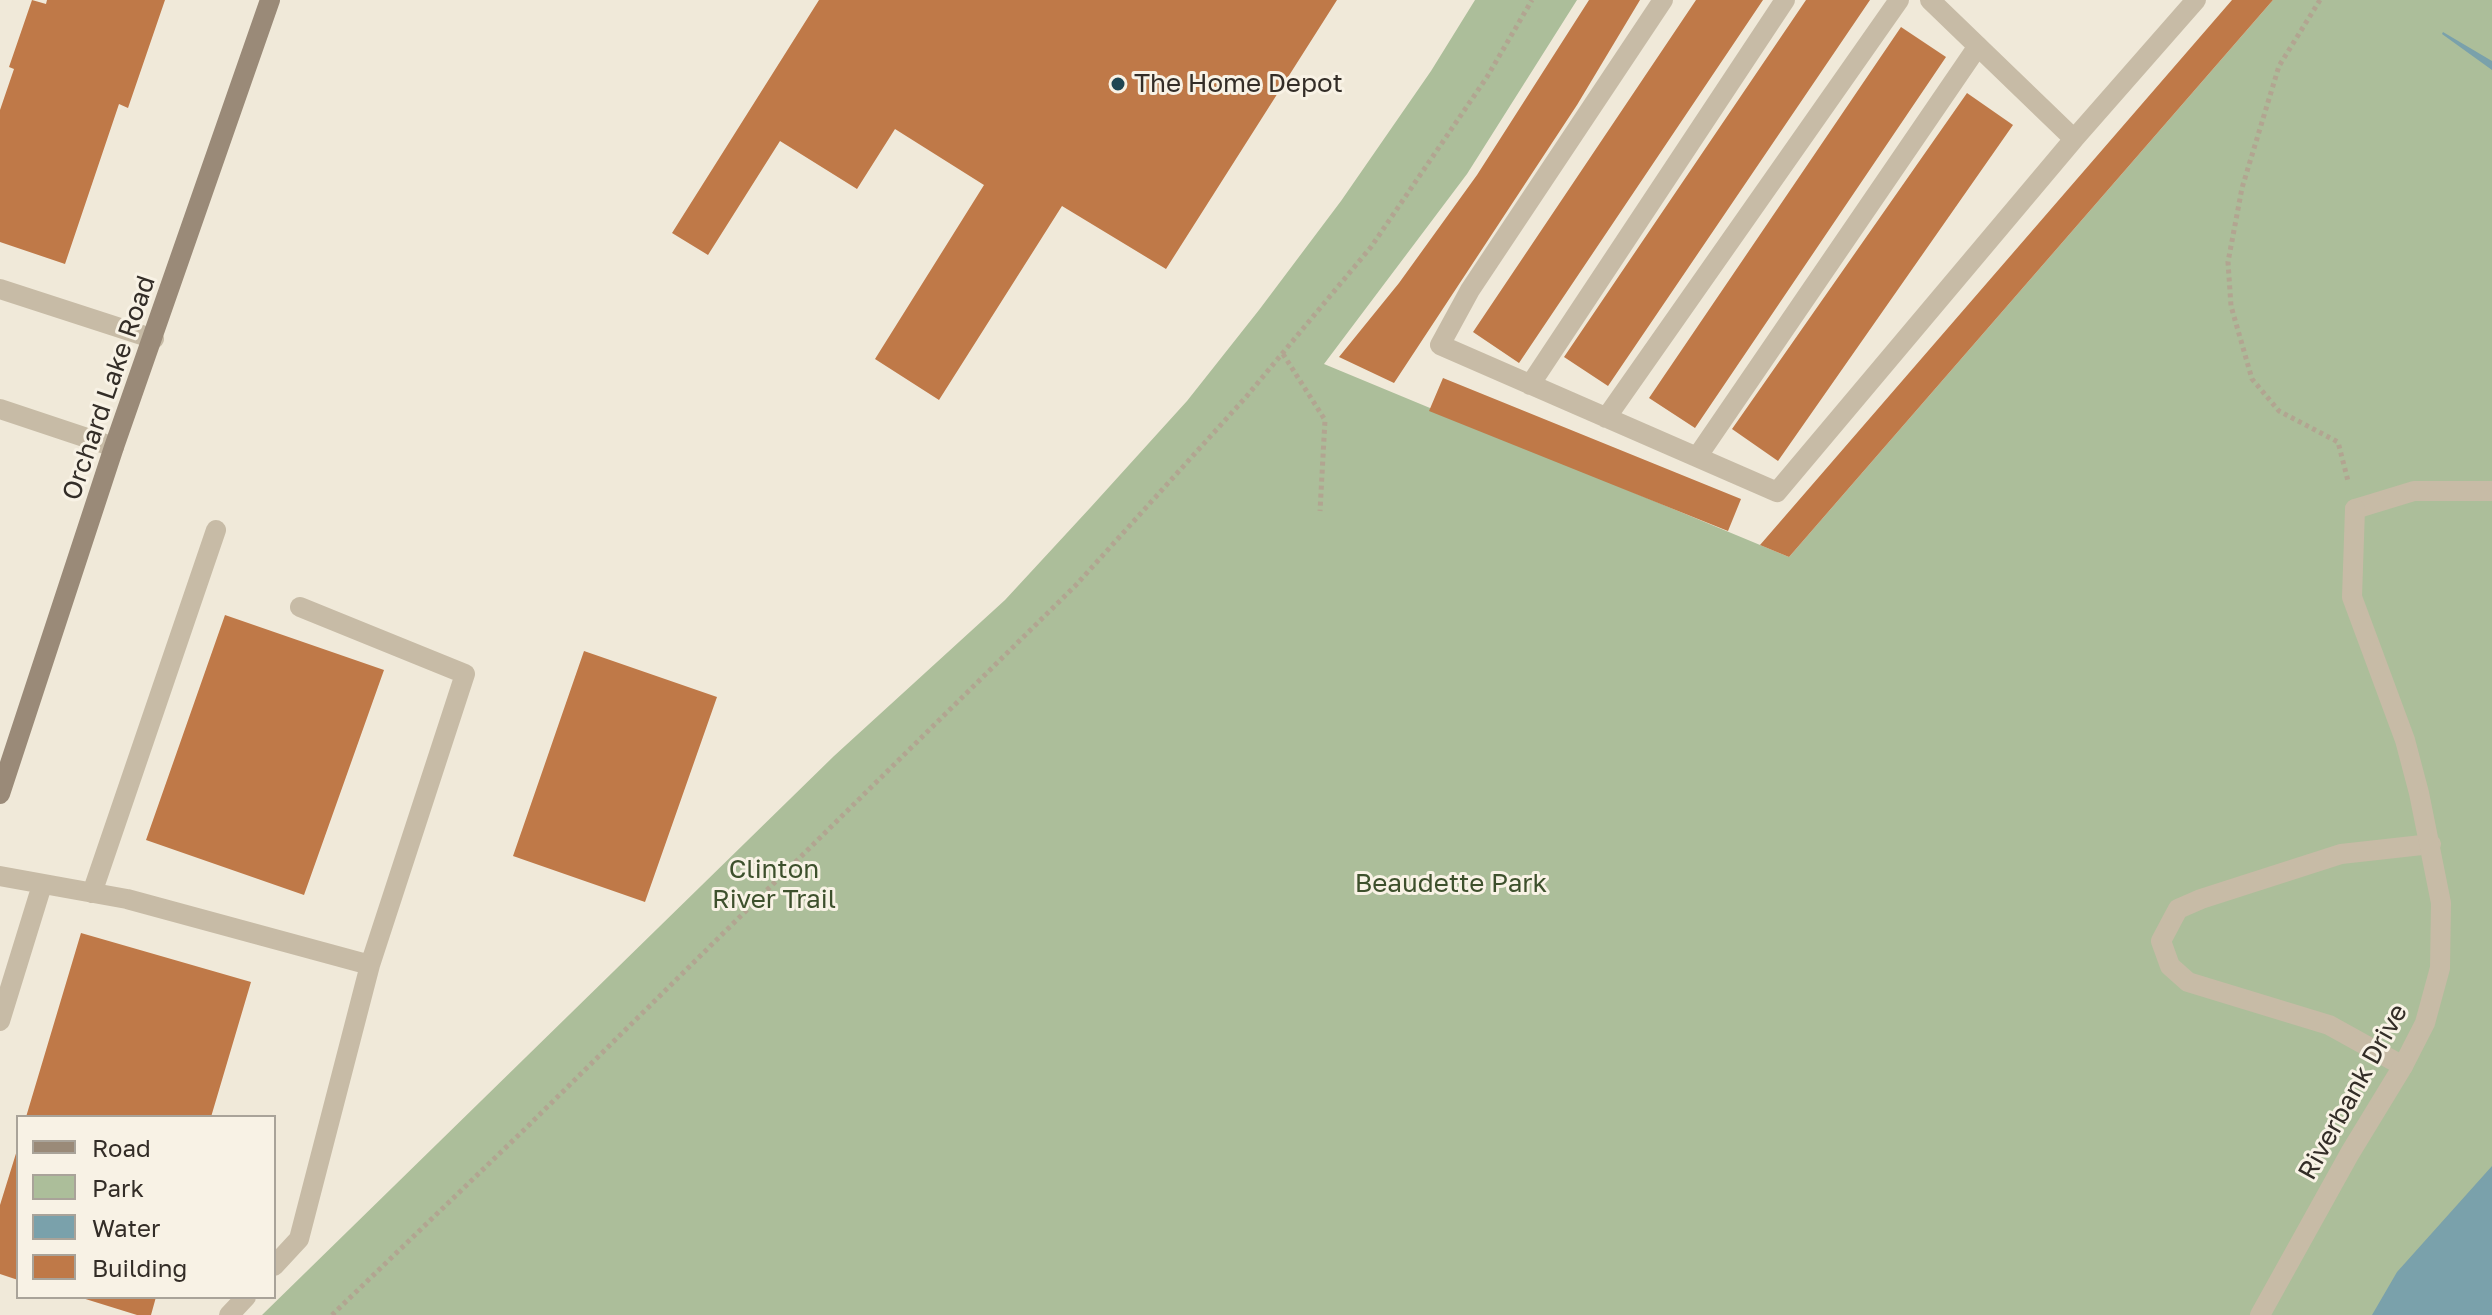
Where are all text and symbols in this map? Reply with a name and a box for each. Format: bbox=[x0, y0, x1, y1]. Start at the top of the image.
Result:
place label: The Home Depot bbox=[1134, 68, 1343, 100]
marker: The Home Depot bbox=[1109, 75, 1127, 93]
street label: Orchard Lake Road bbox=[56, 272, 162, 504]
park label: Clinton River Trail bbox=[712, 854, 836, 916]
park label: Beaudette Park bbox=[1355, 868, 1547, 900]
street label: Riverbank Drive bbox=[2292, 999, 2414, 1185]
legend bbox=[16, 1115, 276, 1299]
text: Road bbox=[92, 1133, 151, 1162]
text: Park bbox=[92, 1173, 144, 1202]
text: Water bbox=[92, 1213, 160, 1242]
text: Building bbox=[92, 1253, 187, 1282]

